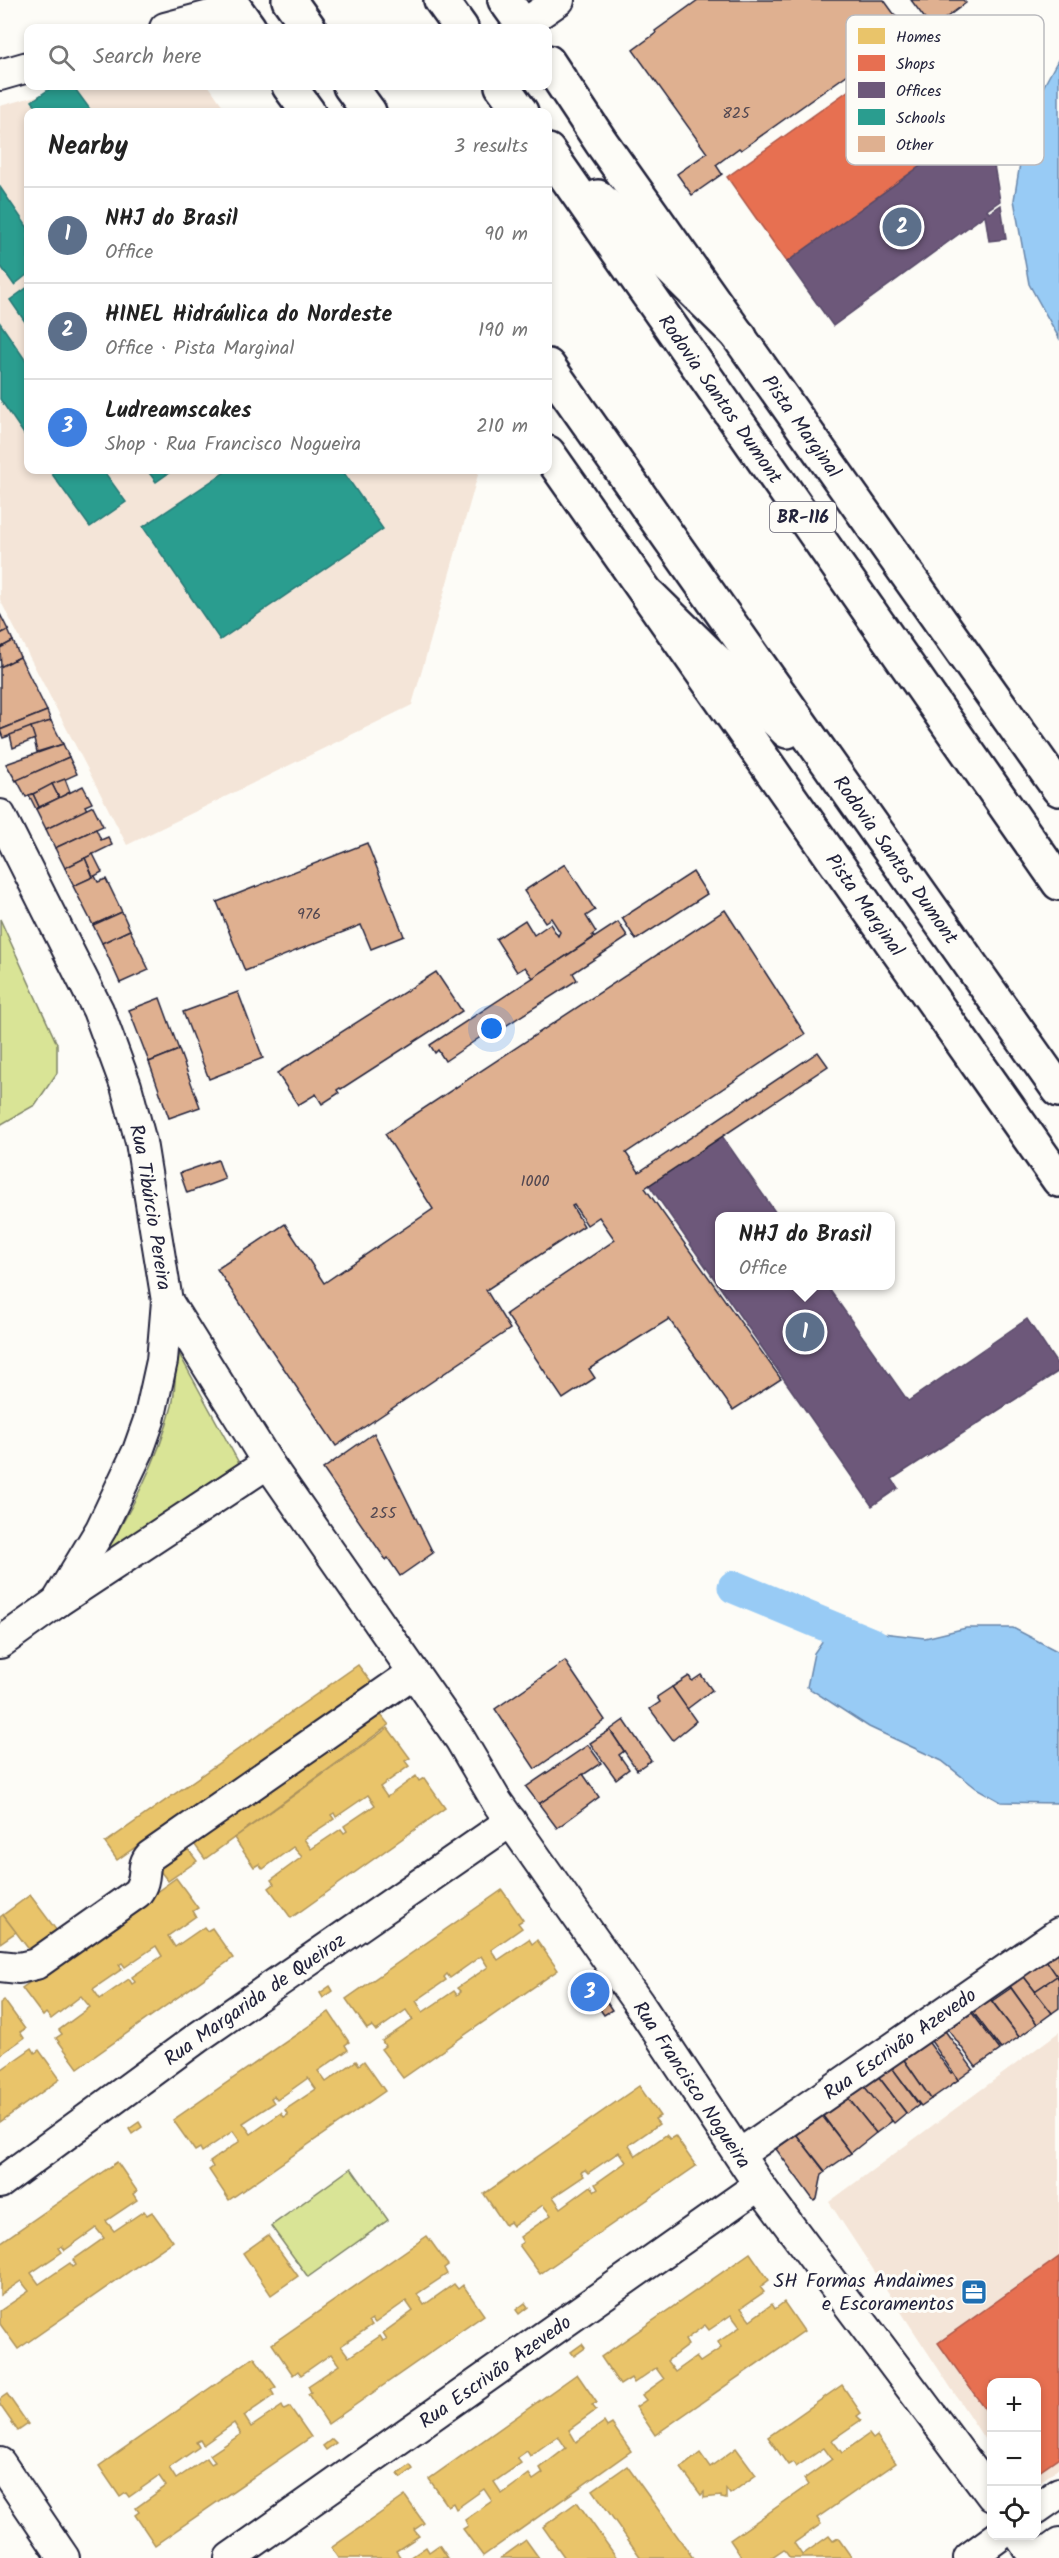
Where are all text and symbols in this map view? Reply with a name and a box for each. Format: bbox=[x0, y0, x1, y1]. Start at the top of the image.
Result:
legend bbox=[846, 15, 1044, 165]
search box bbox=[24, 24, 552, 90]
text: Homes bbox=[896, 25, 941, 50]
text: Search here bbox=[93, 40, 201, 75]
icon: search bbox=[45, 41, 78, 74]
text: Shops bbox=[896, 52, 935, 77]
text: Offices bbox=[896, 79, 942, 104]
house number: 825 bbox=[722, 101, 751, 126]
text: Schools bbox=[896, 106, 946, 131]
text: Nearby bbox=[48, 126, 128, 168]
text: 3 results bbox=[454, 131, 528, 163]
text: Other bbox=[896, 133, 935, 158]
text: NHJ do Brasil bbox=[105, 202, 238, 237]
pin: 2 bbox=[882, 204, 922, 250]
text: 1 bbox=[64, 219, 71, 251]
text: 90 m bbox=[484, 219, 528, 251]
text: Office bbox=[105, 237, 153, 269]
text: HINEL Hidráulica do Nordeste bbox=[105, 298, 392, 333]
street label: Rodovia Santos Dumont bbox=[649, 308, 790, 491]
text: 2 bbox=[62, 315, 73, 347]
text: 190 m bbox=[478, 315, 528, 347]
text: Office · Pista Marginal bbox=[105, 333, 294, 365]
street label: Pista Marginal bbox=[753, 369, 848, 486]
text: Ludreamscakes bbox=[105, 394, 252, 429]
text: 3 bbox=[62, 411, 73, 443]
text: 210 m bbox=[476, 411, 528, 443]
text: Shop · Rua Francisco Nogueira bbox=[105, 429, 361, 461]
road number: BR-116 bbox=[770, 502, 836, 532]
street label: Rodovia Santos Dumont bbox=[824, 770, 966, 952]
street label: Pista Marginal bbox=[816, 847, 912, 964]
house number: 976 bbox=[297, 902, 321, 927]
your location bbox=[477, 1014, 506, 1043]
street label: Rua Tibúrcio Pereira bbox=[119, 1121, 179, 1293]
house number: 1000 bbox=[520, 1169, 550, 1194]
popup bbox=[715, 1212, 895, 1290]
text: NHJ do Brasil bbox=[739, 1218, 871, 1253]
text: Office bbox=[739, 1253, 787, 1285]
pin: 1 bbox=[786, 1310, 824, 1354]
house number: 255 bbox=[370, 1501, 398, 1526]
street label: Rua Margarida de Queiroz bbox=[158, 1926, 353, 2075]
pin: 3 bbox=[570, 1970, 610, 2014]
street label: Rua Escrivão Azevedo bbox=[817, 1981, 984, 2110]
street label: Rua Francisco Nogueira bbox=[623, 1995, 758, 2176]
place label: SH Formas Andaimes e Escoramentos bbox=[774, 2266, 954, 2321]
office icon: SH Formas Andaimes e Escoramentos bbox=[959, 2277, 989, 2307]
street label: Rua Escrivão Azevedo bbox=[413, 2308, 579, 2438]
map controls bbox=[987, 2378, 1041, 2540]
button: + bbox=[987, 2378, 1041, 2432]
button: − bbox=[987, 2432, 1041, 2486]
button: locate bbox=[987, 2486, 1041, 2540]

